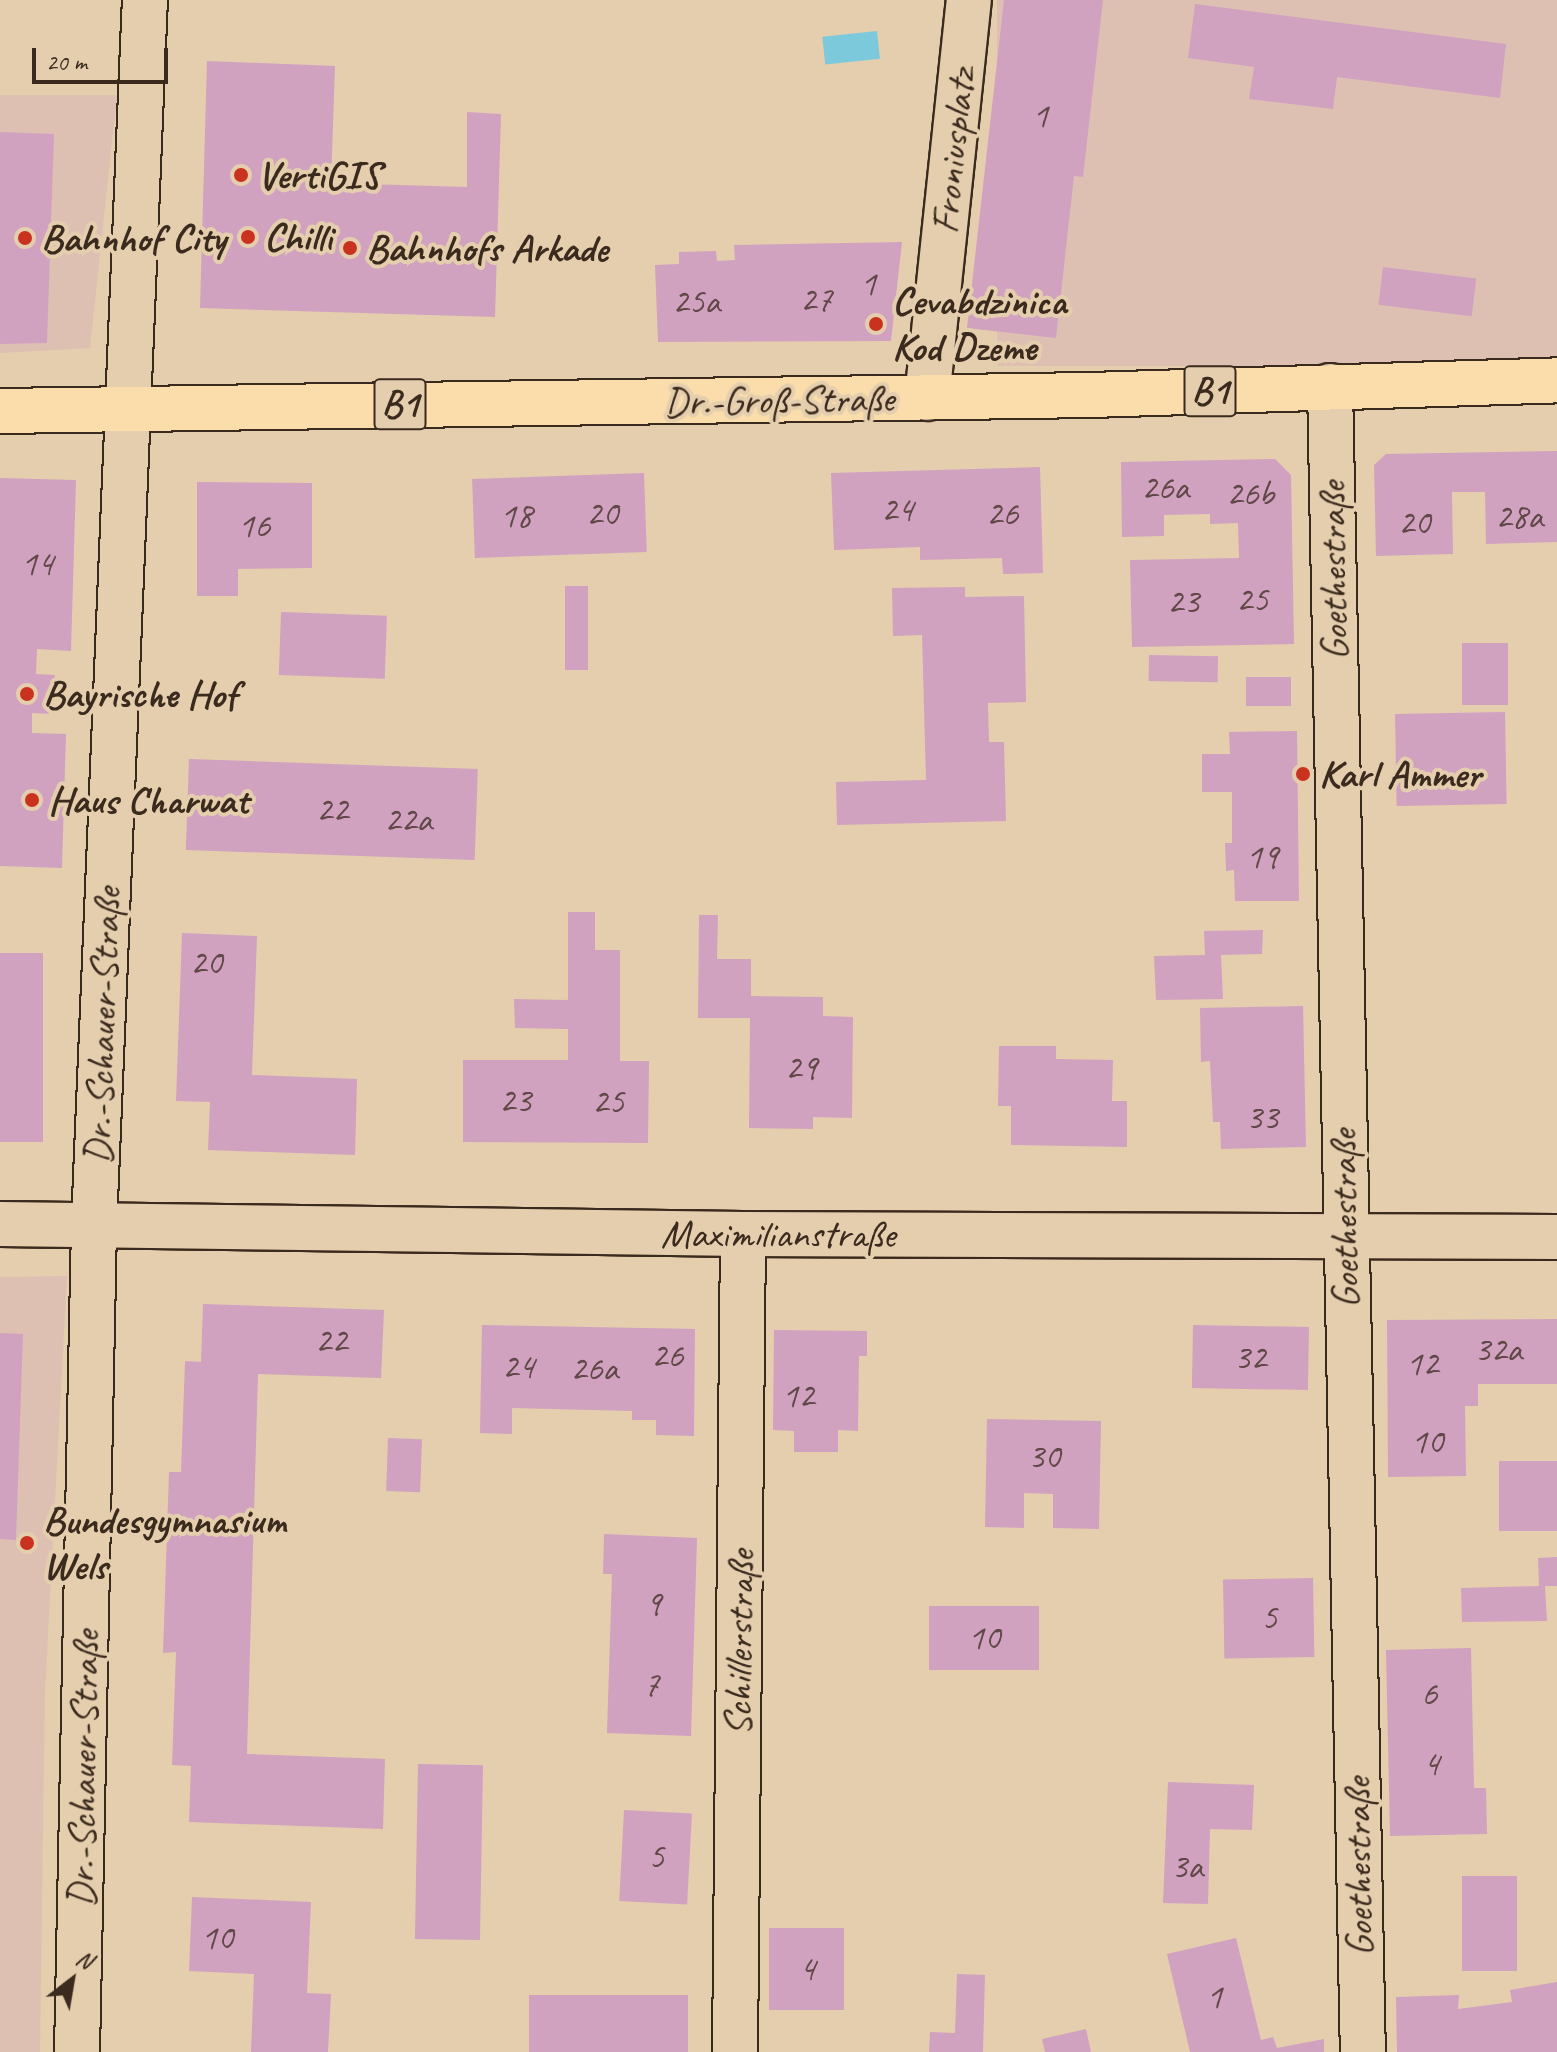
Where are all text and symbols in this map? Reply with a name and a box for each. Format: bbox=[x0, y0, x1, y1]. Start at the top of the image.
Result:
scale bar bbox=[36, 32, 172, 82]
text: 20 m bbox=[46, 47, 87, 77]
street label: Froniusplatz bbox=[920, 66, 986, 236]
house number: 1 bbox=[1032, 94, 1048, 138]
place label: VertiGIS bbox=[257, 151, 380, 199]
marker: VertiGIS bbox=[232, 166, 250, 184]
place label: Chilli bbox=[264, 213, 332, 261]
place label: Bahnhof City bbox=[41, 214, 226, 262]
place label: Bahnhofs Arkade bbox=[366, 224, 607, 272]
marker: Chilli bbox=[239, 228, 257, 246]
marker: Bahnhof City bbox=[16, 229, 34, 247]
marker: Bahnhofs Arkade bbox=[341, 239, 359, 257]
house number: 1 bbox=[860, 262, 876, 306]
place label: Cevabdzinica Kod Dzeme bbox=[892, 277, 1066, 371]
house number: 27 bbox=[800, 278, 832, 322]
house number: 25a bbox=[672, 280, 720, 324]
marker: Cevabdzinica Kod Dzeme bbox=[867, 315, 885, 333]
road number: B1 bbox=[1182, 357, 1238, 425]
road number: B1 bbox=[372, 370, 428, 438]
street label: Dr.-Groß-Straße bbox=[664, 374, 894, 426]
house number: 26a bbox=[1141, 466, 1189, 510]
house number: 26b bbox=[1226, 472, 1274, 516]
street label: Goethestraße bbox=[1307, 481, 1359, 661]
house number: 24 bbox=[881, 488, 913, 532]
house number: 20 bbox=[586, 492, 618, 536]
house number: 26 bbox=[986, 492, 1018, 536]
house number: 18 bbox=[500, 494, 532, 538]
house number: 28a bbox=[1495, 495, 1543, 539]
house number: 20 bbox=[1398, 501, 1430, 545]
house number: 16 bbox=[238, 504, 270, 548]
house number: 14 bbox=[21, 542, 53, 586]
house number: 25 bbox=[1236, 578, 1268, 622]
house number: 23 bbox=[1167, 580, 1199, 624]
place label: Bayrische Hof bbox=[43, 670, 236, 718]
marker: Bayrische Hof bbox=[18, 685, 36, 703]
place label: Karl Ammer bbox=[1319, 750, 1482, 798]
marker: Karl Ammer bbox=[1294, 765, 1312, 783]
place label: Haus Charwat bbox=[48, 776, 248, 824]
house number: 22 bbox=[316, 788, 348, 832]
marker: Haus Charwat bbox=[23, 791, 41, 809]
house number: 22a bbox=[384, 798, 432, 842]
house number: 19 bbox=[1246, 835, 1278, 879]
street label: Dr.-Schauer-Straße bbox=[73, 887, 131, 1165]
house number: 20 bbox=[190, 941, 222, 985]
house number: 29 bbox=[785, 1046, 817, 1090]
house number: 23 bbox=[499, 1079, 531, 1123]
house number: 25 bbox=[592, 1080, 624, 1124]
house number: 33 bbox=[1246, 1096, 1278, 1140]
street label: Goethestraße bbox=[1318, 1129, 1370, 1309]
street label: Maximilianstraße bbox=[661, 1210, 895, 1258]
house number: 22 bbox=[315, 1319, 347, 1363]
house number: 32a bbox=[1474, 1328, 1522, 1372]
house number: 26 bbox=[651, 1334, 683, 1378]
house number: 32 bbox=[1234, 1336, 1266, 1380]
house number: 12 bbox=[1406, 1342, 1438, 1386]
house number: 24 bbox=[502, 1345, 534, 1389]
house number: 26a bbox=[570, 1347, 618, 1391]
house number: 12 bbox=[782, 1374, 814, 1418]
house number: 10 bbox=[1411, 1420, 1443, 1464]
house number: 30 bbox=[1028, 1435, 1060, 1479]
place label: Bundesgymnasium Wels bbox=[43, 1496, 286, 1590]
marker: Bundesgymnasium Wels bbox=[18, 1534, 36, 1552]
street label: Schillerstraße bbox=[713, 1550, 765, 1736]
house number: 9 bbox=[645, 1582, 661, 1626]
house number: 5 bbox=[1261, 1596, 1277, 1640]
house number: 10 bbox=[968, 1616, 1000, 1660]
street label: Dr.-Schauer-Straße bbox=[57, 1630, 109, 1908]
house number: 7 bbox=[643, 1663, 659, 1707]
house number: 6 bbox=[1421, 1672, 1437, 1716]
house number: 4 bbox=[1423, 1742, 1439, 1786]
street label: Goethestraße bbox=[1332, 1777, 1384, 1957]
house number: 5 bbox=[648, 1835, 664, 1879]
house number: 3a bbox=[1171, 1845, 1203, 1889]
house number: 10 bbox=[201, 1916, 233, 1960]
north arrow bbox=[32, 1940, 112, 2020]
text: N bbox=[71, 1944, 97, 1975]
house number: 4 bbox=[799, 1947, 815, 1991]
house number: 1 bbox=[1206, 1975, 1222, 2019]

